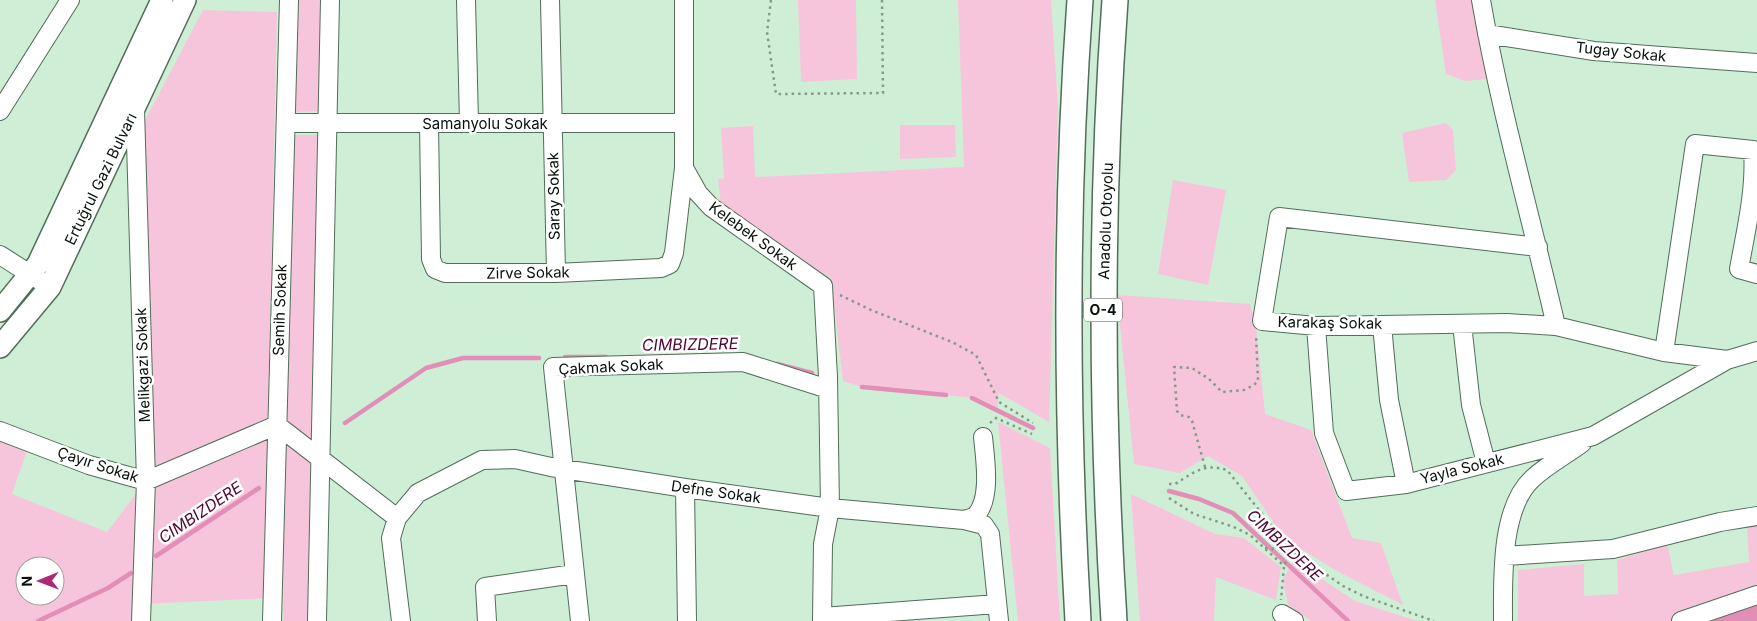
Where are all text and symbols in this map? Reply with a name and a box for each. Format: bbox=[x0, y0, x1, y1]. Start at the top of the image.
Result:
street label: Tugay Sokak bbox=[1575, 37, 1668, 66]
street label: Ertuğrul Gazi Bulvarı bbox=[60, 110, 141, 248]
street label: Samanyolu Sokak bbox=[422, 114, 549, 133]
street label: Saray Sokak bbox=[543, 151, 564, 240]
street label: Anadolu Otoyolu bbox=[1094, 162, 1117, 280]
street label: Kelebek Sokak bbox=[705, 197, 802, 274]
street label: Zirve Sokak bbox=[486, 262, 571, 283]
street label: Semih Sokak bbox=[268, 263, 291, 356]
road number: O-4 bbox=[1084, 298, 1122, 322]
street label: Melikgazi Sokak bbox=[131, 307, 154, 423]
street label: Karakaş Sokak bbox=[1277, 312, 1383, 333]
water label: CIMBIZDERE bbox=[642, 333, 739, 355]
street label: Çakmak Sokak bbox=[558, 354, 665, 379]
street label: Çayır Sokak bbox=[55, 442, 142, 487]
street label: Yayla Sokak bbox=[1418, 449, 1506, 488]
street label: Defne Sokak bbox=[670, 476, 763, 507]
water label: CIMBIZDERE bbox=[154, 477, 246, 547]
water label: CIMBIZDERE bbox=[1243, 505, 1327, 585]
north arrow bbox=[15, 556, 65, 606]
text: N bbox=[18, 576, 35, 587]

